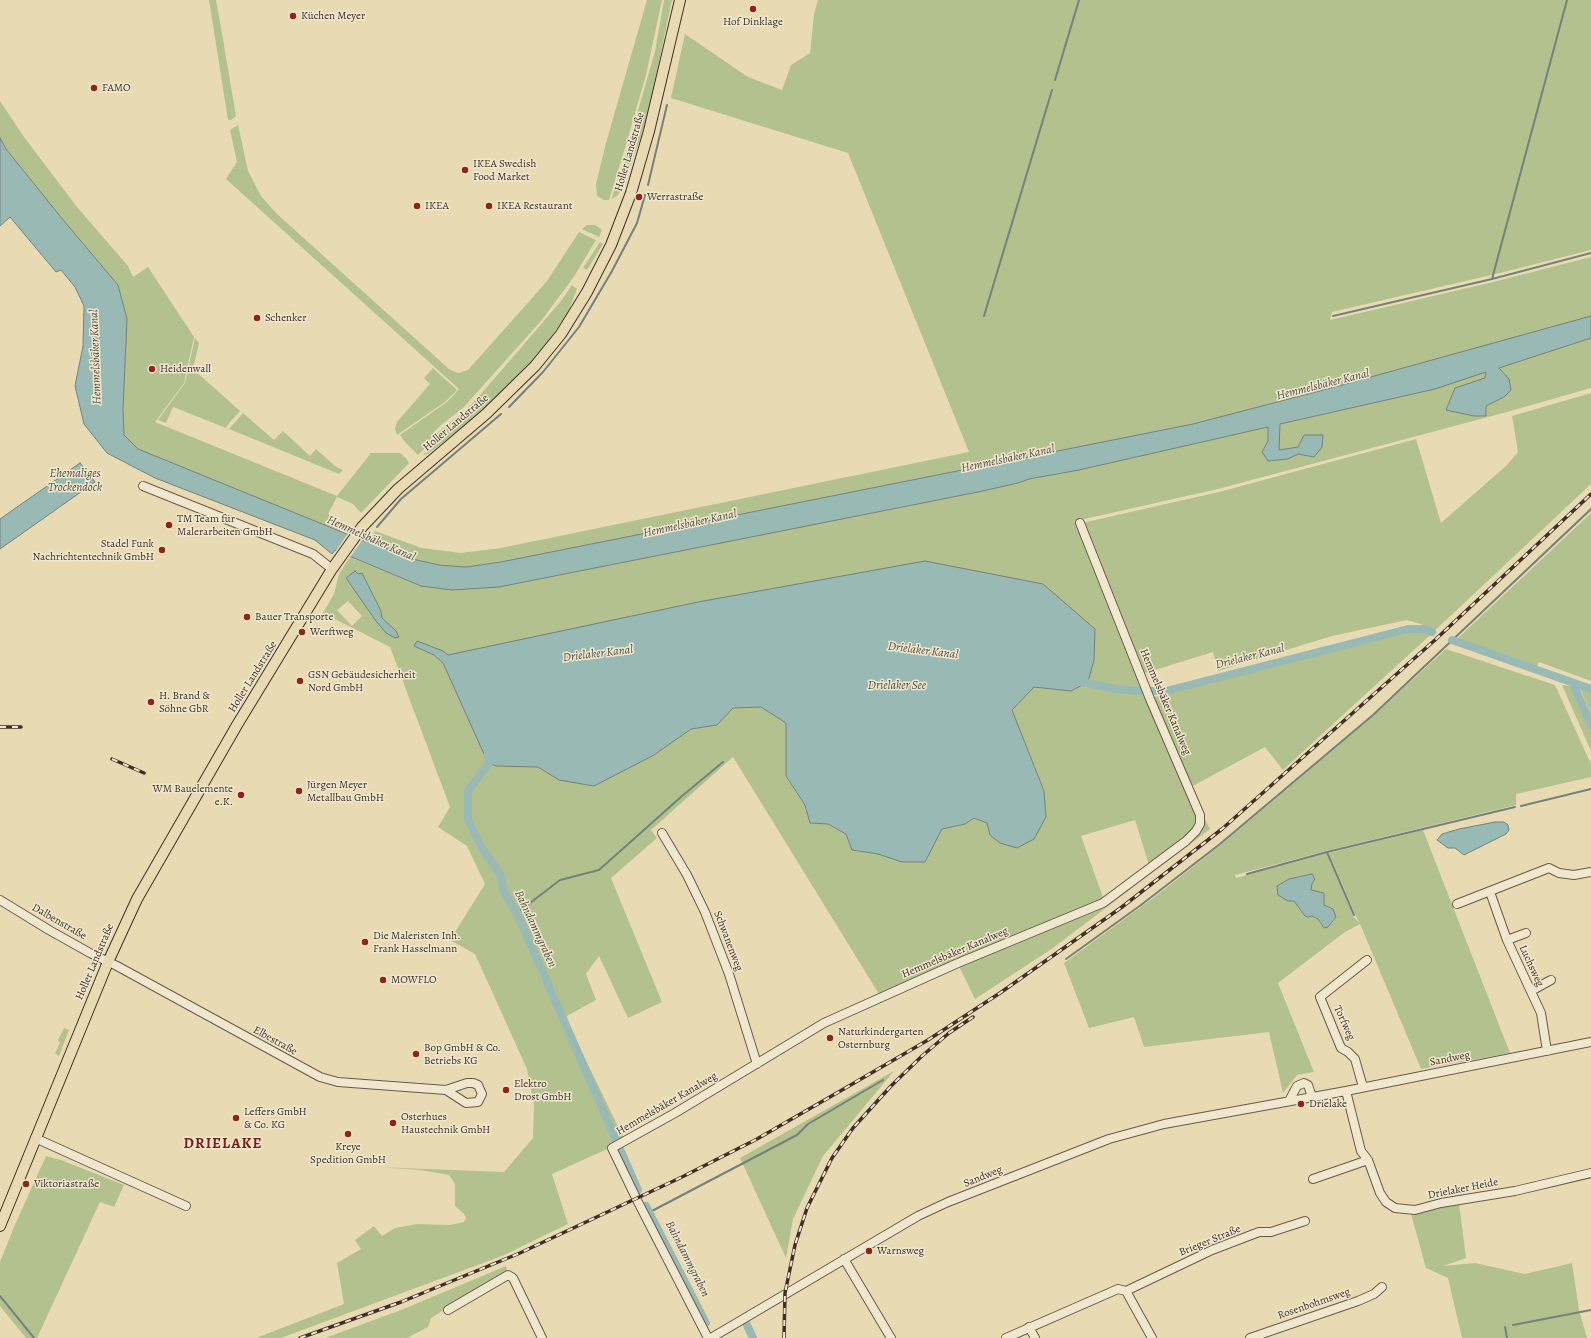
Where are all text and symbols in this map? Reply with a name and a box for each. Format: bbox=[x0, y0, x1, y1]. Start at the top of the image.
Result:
marker: Hof Dinklage bbox=[748, 4, 758, 14]
place label: Küchen Meyer bbox=[301, 9, 365, 23]
marker: Küchen Meyer bbox=[288, 11, 298, 21]
place label: Hof Dinklage bbox=[723, 15, 783, 29]
place label: FAMO bbox=[102, 81, 131, 95]
marker: FAMO bbox=[89, 83, 99, 93]
street label: Holler Landstraße bbox=[612, 111, 648, 193]
place label: IKEA Swedish Food Market bbox=[473, 157, 536, 183]
marker: IKEA Swedish Food Market bbox=[460, 165, 470, 175]
place label: Werrastraße bbox=[647, 190, 704, 204]
marker: Werrastraße bbox=[634, 192, 644, 202]
place label: IKEA bbox=[425, 199, 449, 213]
place label: IKEA Restaurant bbox=[497, 199, 572, 213]
marker: IKEA bbox=[412, 201, 422, 211]
marker: IKEA Restaurant bbox=[484, 201, 494, 211]
water label: Hemmelsbäker Kanal bbox=[87, 309, 105, 405]
place label: Schenker bbox=[265, 311, 306, 325]
marker: Schenker bbox=[252, 313, 262, 323]
place label: Heidenwall bbox=[160, 362, 211, 376]
marker: Heidenwall bbox=[147, 364, 157, 374]
water label: Hemmelsbäker Kanal bbox=[1275, 366, 1371, 404]
street label: Holler Landstraße bbox=[421, 392, 491, 454]
water label: Hemmelsbäker Kanal bbox=[960, 442, 1056, 476]
water label: Ehemaliges Trockendock bbox=[48, 467, 102, 495]
water label: Hemmelsbäker Kanal bbox=[642, 507, 738, 541]
place label: TM Team für Malerarbeiten GmbH bbox=[177, 512, 273, 538]
water label: Hemmelsbäker Kanal bbox=[325, 513, 417, 565]
marker: TM Team für Malerarbeiten GmbH bbox=[164, 520, 174, 530]
place label: Stadel Funk Nachrichtentechnik GmbH bbox=[32, 537, 154, 563]
marker: Stadel Funk Nachrichtentechnik GmbH bbox=[157, 545, 167, 555]
place label: Bauer Transporte bbox=[255, 610, 333, 624]
marker: Bauer Transporte bbox=[242, 612, 252, 622]
place label: Werftweg bbox=[310, 625, 354, 639]
marker: Werftweg bbox=[297, 627, 307, 637]
street label: Holler Landstraße bbox=[226, 639, 280, 715]
water label: Drielaker Kanal bbox=[887, 640, 959, 662]
water label: Drielaker Kanal bbox=[1214, 641, 1286, 673]
water label: Drielaker Kanal bbox=[562, 643, 634, 665]
street label: Hemmelsbäker Kanalweg bbox=[1137, 647, 1193, 757]
place label: GSN Gebäudesicherheit Nord GmbH bbox=[308, 668, 416, 694]
marker: GSN Gebäudesicherheit Nord GmbH bbox=[295, 676, 305, 686]
water label: Drielaker See bbox=[868, 679, 926, 693]
place label: H. Brand & Söhne GbR bbox=[159, 689, 210, 715]
marker: H. Brand & Söhne GbR bbox=[146, 697, 156, 707]
place label: Jürgen Meyer Metallbau GmbH bbox=[307, 778, 384, 804]
place label: WM Bauelemente e.K. bbox=[153, 782, 233, 808]
marker: Jürgen Meyer Metallbau GmbH bbox=[294, 786, 304, 796]
marker: WM Bauelemente e.K. bbox=[236, 790, 246, 800]
water label: Bahndammgraben bbox=[511, 888, 559, 970]
street label: Dalbenstraße bbox=[29, 901, 89, 943]
street label: Schwanenweg bbox=[710, 909, 746, 973]
street label: Holler Landstraße bbox=[73, 922, 117, 1002]
street label: Hemmelsbäker Kanalweg bbox=[900, 925, 1010, 981]
place label: Die Maleristen Inh. Frank Hasselmann bbox=[373, 929, 461, 955]
marker: Die Maleristen Inh. Frank Hasselmann bbox=[360, 937, 370, 947]
street label: Luchsweg bbox=[1516, 943, 1546, 989]
place label: MOWFLO bbox=[391, 973, 437, 987]
marker: MOWFLO bbox=[378, 975, 388, 985]
street label: Torfweg bbox=[1331, 1004, 1357, 1042]
street label: Elbestraße bbox=[251, 1023, 299, 1059]
place label: Naturkindergarten Osternburg bbox=[838, 1025, 924, 1051]
marker: Naturkindergarten Osternburg bbox=[825, 1033, 835, 1043]
place label: Bop GmbH & Co. Betriebs KG bbox=[424, 1041, 501, 1067]
marker: Bop GmbH & Co. Betriebs KG bbox=[411, 1049, 421, 1059]
street label: Sandweg bbox=[1429, 1049, 1471, 1069]
street label: Hemmelsbäker Kanalweg bbox=[614, 1070, 720, 1138]
place label: Elektro Drost GmbH bbox=[514, 1077, 571, 1103]
marker: Elektro Drost GmbH bbox=[501, 1085, 511, 1095]
place label: Drielake bbox=[1309, 1097, 1347, 1111]
marker: Drielake bbox=[1296, 1099, 1306, 1109]
place label: Leffers GmbH & Co. KG bbox=[244, 1105, 307, 1131]
place label: Osterhues Haustechnik GmbH bbox=[401, 1110, 490, 1136]
marker: Leffers GmbH & Co. KG bbox=[231, 1113, 241, 1123]
marker: Osterhues Haustechnik GmbH bbox=[388, 1118, 398, 1128]
marker: Kreye Spedition GmbH bbox=[343, 1129, 353, 1139]
district label: DRIELAKE bbox=[184, 1135, 262, 1153]
place label: Kreye Spedition GmbH bbox=[310, 1140, 386, 1166]
street label: Sandweg bbox=[962, 1163, 1004, 1191]
street label: Drielaker Heide bbox=[1427, 1176, 1499, 1202]
place label: Viktoriastraße bbox=[34, 1177, 99, 1191]
marker: Viktoriastraße bbox=[21, 1179, 31, 1189]
water label: Bahndammgraben bbox=[662, 1219, 712, 1299]
street label: Brieger Straße bbox=[1177, 1223, 1243, 1259]
place label: Warnsweg bbox=[877, 1244, 924, 1258]
marker: Warnsweg bbox=[864, 1246, 874, 1256]
street label: Rosenbohmsweg bbox=[1276, 1285, 1352, 1323]

